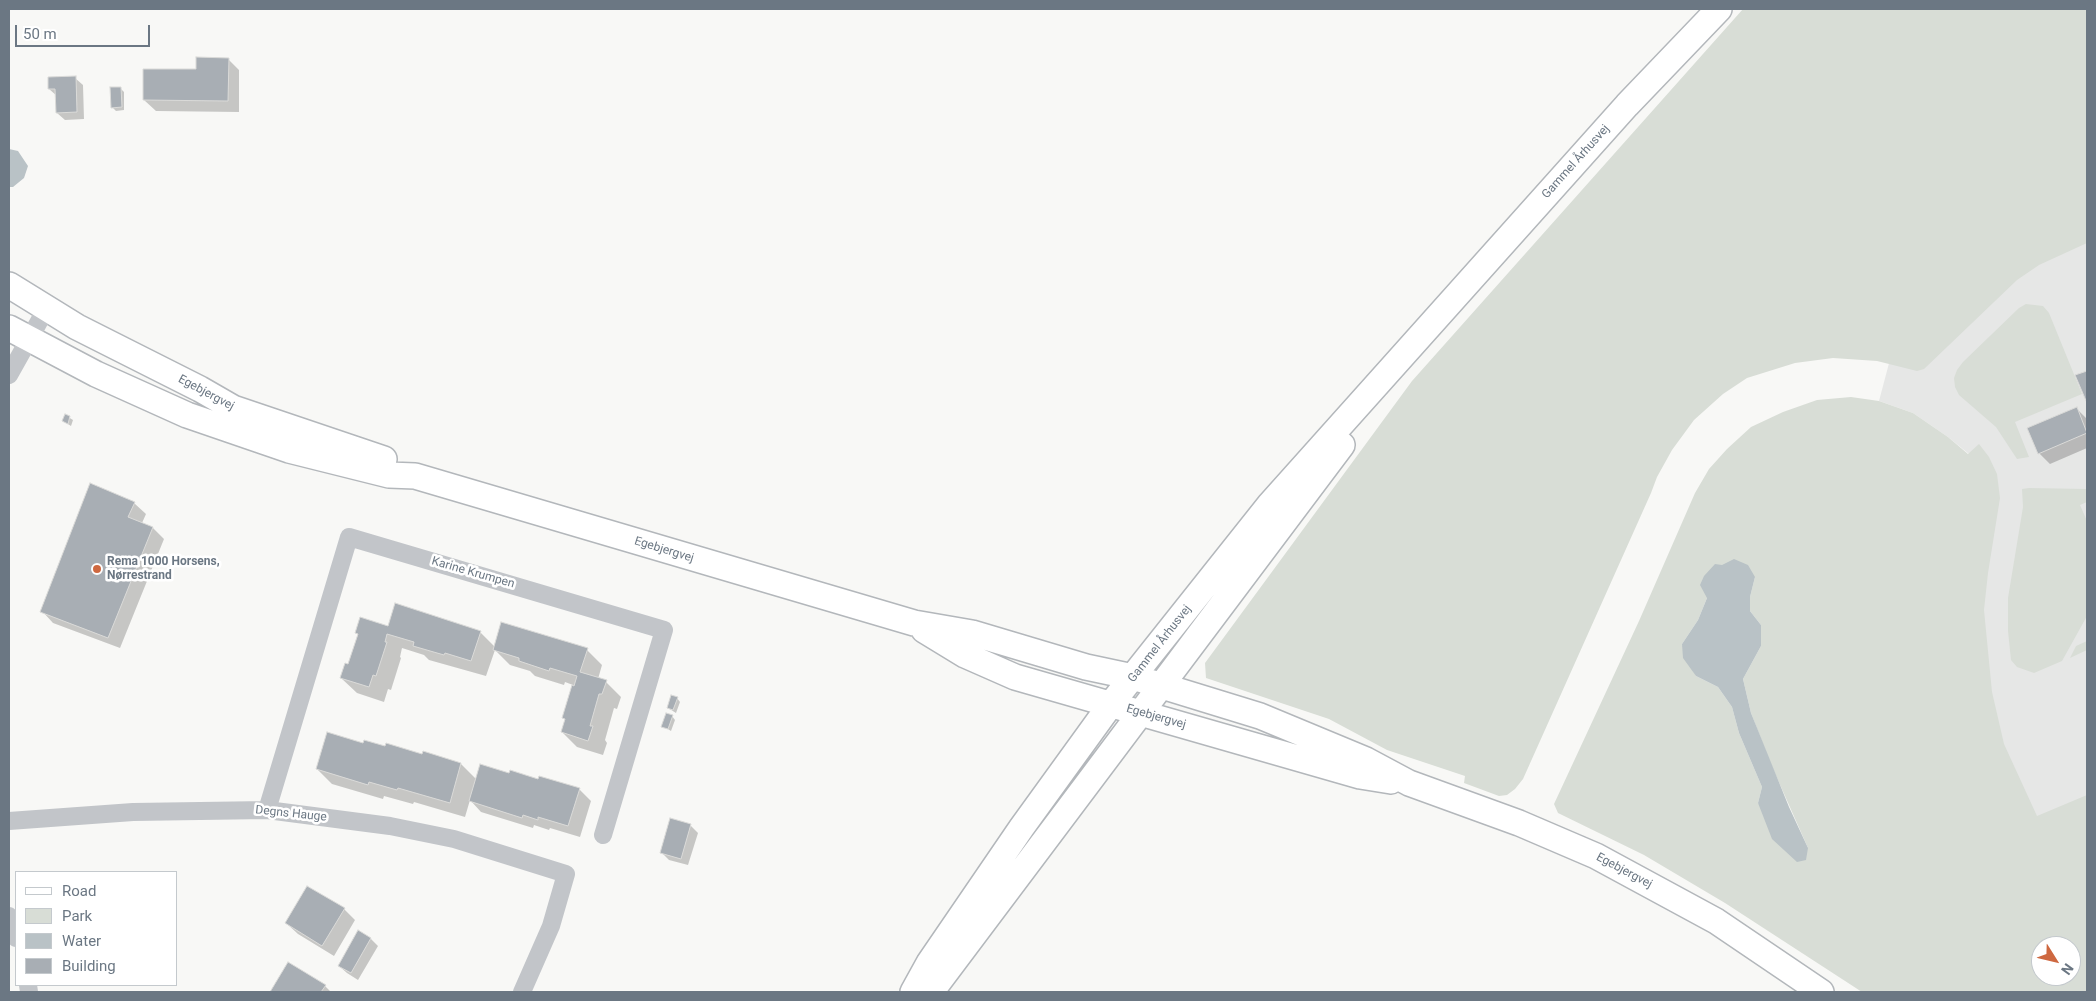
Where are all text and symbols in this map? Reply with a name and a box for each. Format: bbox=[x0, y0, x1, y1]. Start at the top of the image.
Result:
scale bar bbox=[18, 15, 152, 47]
text: 50 m bbox=[23, 25, 57, 43]
street label: Gammel Århusvej bbox=[1539, 122, 1613, 202]
street label: Egebjergvej bbox=[175, 372, 237, 414]
street label: Egebjergvej bbox=[633, 534, 695, 566]
street label: Karine Krumpen bbox=[430, 554, 516, 592]
place label: Rema 1000 Horsens, Nørrestrand bbox=[107, 555, 220, 583]
marker: Rema 1000 Horsens, Nørrestrand bbox=[91, 563, 103, 575]
street label: Gammel Århusvej bbox=[1125, 602, 1195, 686]
street label: Egebjergvej bbox=[1124, 702, 1188, 732]
street label: Degns Hauge bbox=[255, 803, 327, 825]
street label: Egebjergvej bbox=[1593, 850, 1655, 892]
legend bbox=[15, 871, 178, 986]
text: Road bbox=[62, 882, 96, 900]
text: Park bbox=[62, 907, 92, 925]
text: Water bbox=[62, 932, 101, 950]
north arrow bbox=[2031, 936, 2081, 986]
text: Building bbox=[62, 957, 116, 975]
text: N bbox=[2058, 961, 2077, 978]

